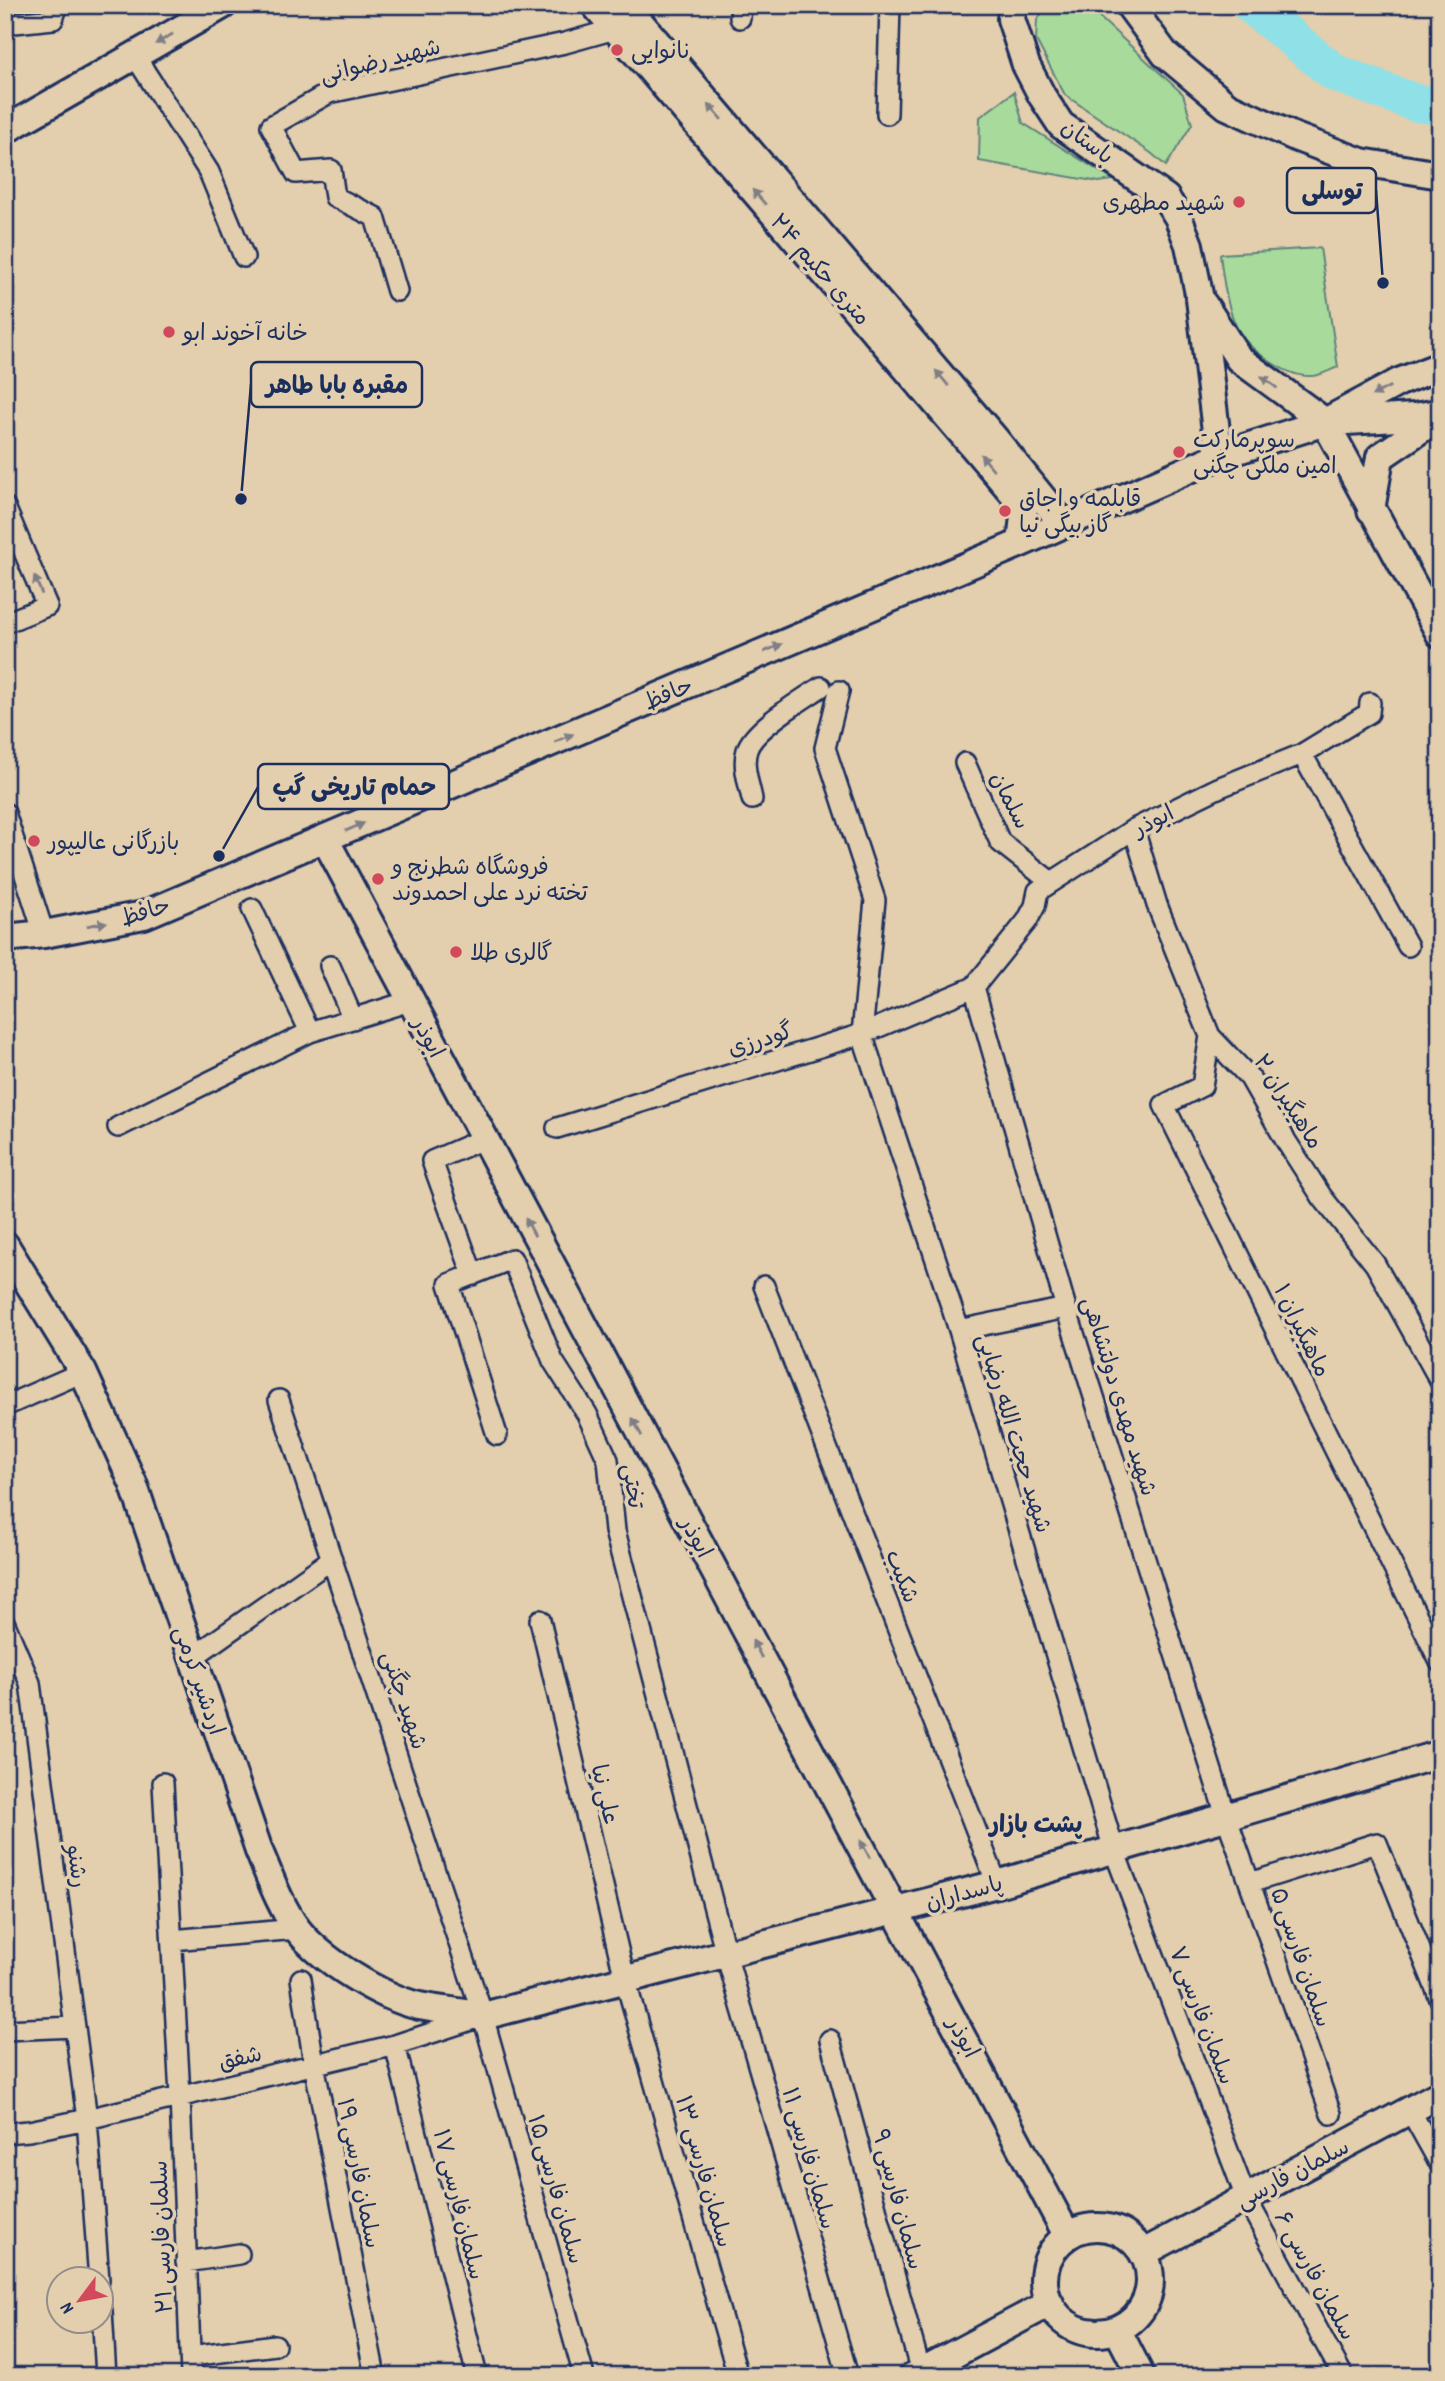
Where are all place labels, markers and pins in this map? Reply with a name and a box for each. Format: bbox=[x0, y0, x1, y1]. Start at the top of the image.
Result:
place label: نانوایی bbox=[631, 37, 691, 70]
marker: نانوایی bbox=[609, 42, 625, 58]
callout: توسلی bbox=[1287, 168, 1376, 213]
place label: شهید مطهری bbox=[1103, 189, 1225, 222]
marker: شهید مطهری bbox=[1231, 194, 1247, 210]
place label: خانه آخوند ابو bbox=[181, 319, 308, 352]
marker: خانه آخوند ابو bbox=[161, 324, 177, 340]
callout: مقبره بابا طاهر bbox=[251, 362, 422, 407]
place label: سوپرمارکت امین ملکی چگنی bbox=[1193, 426, 1337, 485]
marker: سوپرمارکت امین ملکی چگنی bbox=[1171, 444, 1187, 460]
place label: قابلمه و اجاق گاز بیگی نیا bbox=[1019, 485, 1141, 544]
marker: قابلمه و اجاق گاز بیگی نیا bbox=[997, 503, 1013, 519]
callout: حمام تاریخی گپ bbox=[258, 764, 449, 809]
place label: بازرگانی عالیپور bbox=[46, 828, 179, 861]
marker: بازرگانی عالیپور bbox=[26, 833, 42, 849]
place label: فروشگاه شطرنج و تخته نرد علی احمدوند bbox=[390, 853, 588, 912]
marker: فروشگاه شطرنج و تخته نرد علی احمدوند bbox=[370, 871, 386, 887]
place label: گالری طلا bbox=[470, 939, 553, 972]
marker: گالری طلا bbox=[448, 944, 464, 960]

